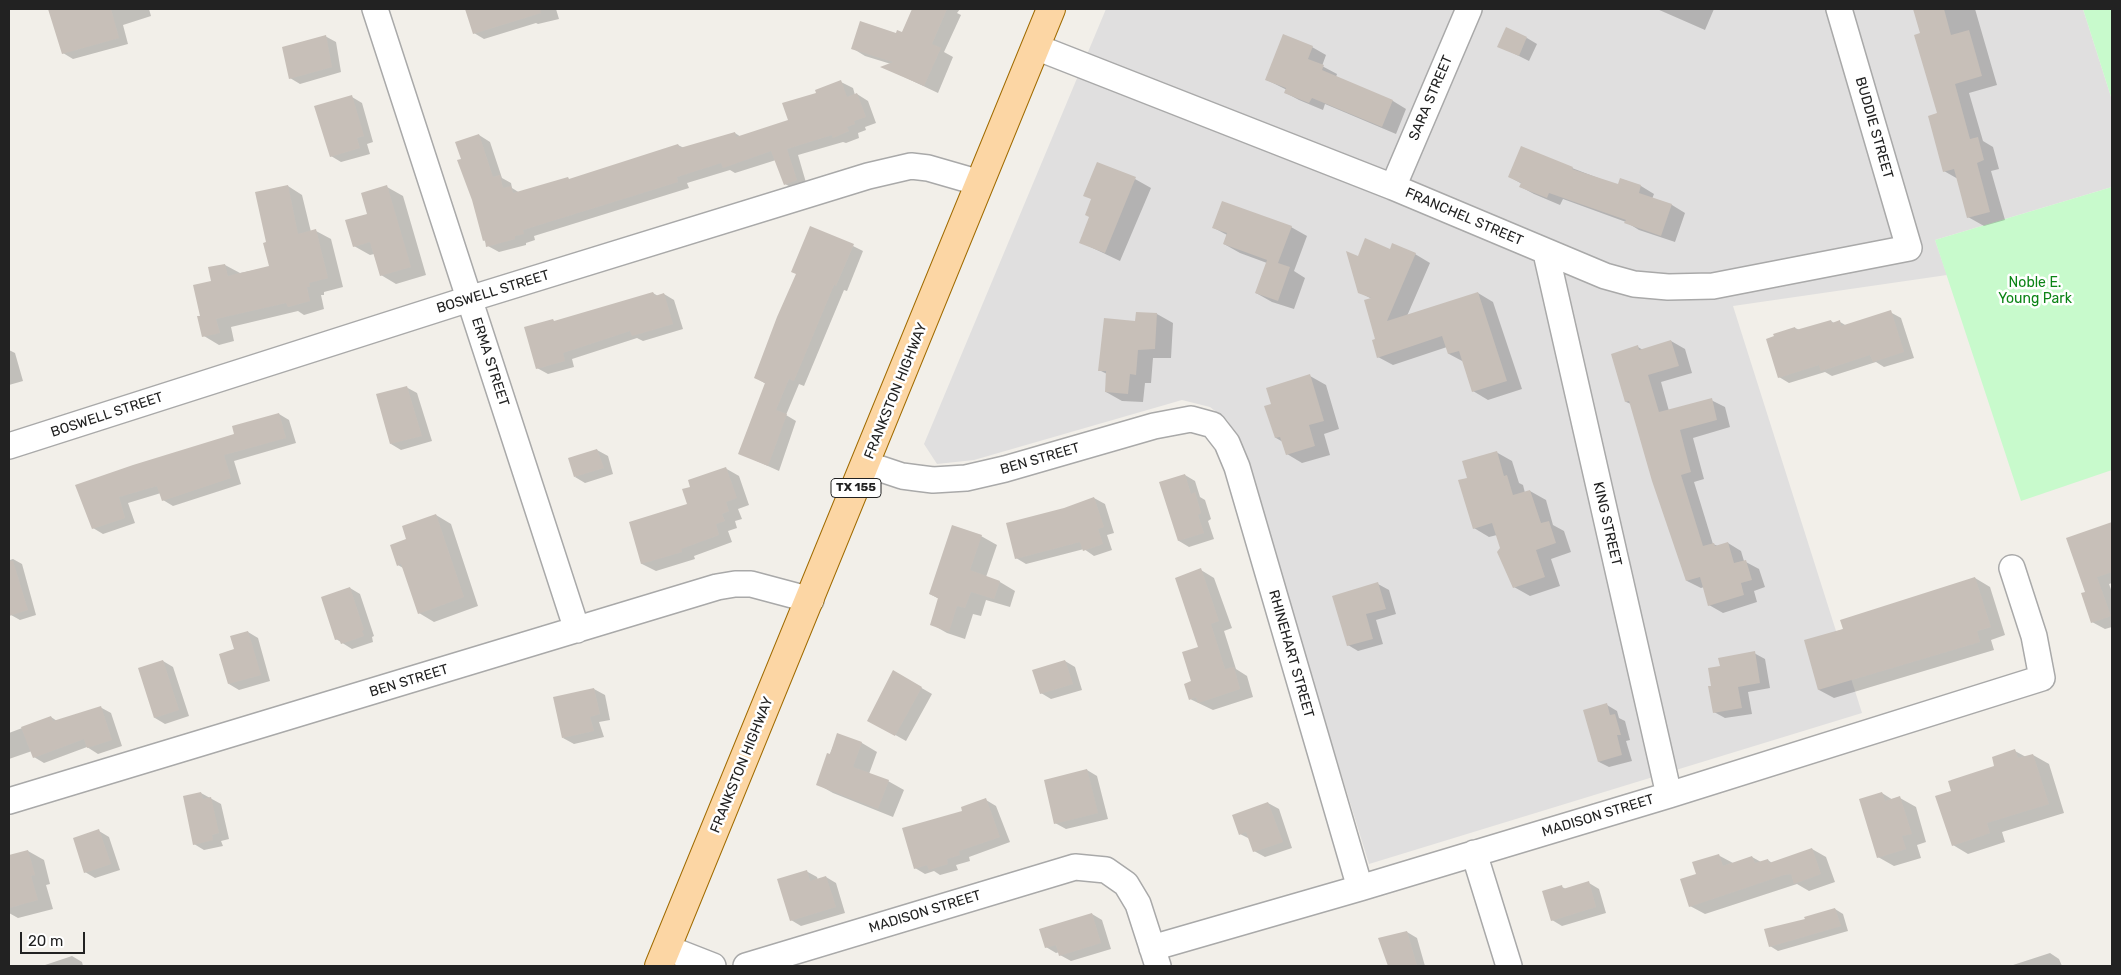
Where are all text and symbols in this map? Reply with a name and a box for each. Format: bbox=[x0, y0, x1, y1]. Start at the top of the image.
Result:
street label: SARA STREET bbox=[1406, 53, 1456, 143]
street label: BUDDIE STREET bbox=[1851, 75, 1897, 181]
street label: FRANCHEL STREET bbox=[1402, 185, 1526, 249]
street label: BOSWELL STREET bbox=[434, 267, 552, 317]
park label: Noble E. Young Park bbox=[1998, 275, 2072, 308]
street label: ERMA STREET bbox=[468, 315, 512, 409]
street label: FRANKSTON HIGHWAY bbox=[861, 320, 931, 462]
street label: BOSWELL STREET bbox=[49, 389, 165, 441]
street label: BEN STREET bbox=[998, 440, 1082, 478]
road number: TX 155 bbox=[831, 478, 881, 498]
street label: KING STREET bbox=[1589, 480, 1625, 568]
street label: RHINEHART STREET bbox=[1265, 588, 1317, 720]
street label: BEN STREET bbox=[367, 661, 451, 701]
street label: FRANKSTON HIGHWAY bbox=[707, 694, 777, 836]
street label: MADISON STREET bbox=[1540, 791, 1656, 841]
street label: MADISON STREET bbox=[867, 887, 983, 937]
scale bar bbox=[22, 922, 88, 954]
text: 20 m bbox=[28, 932, 63, 950]

